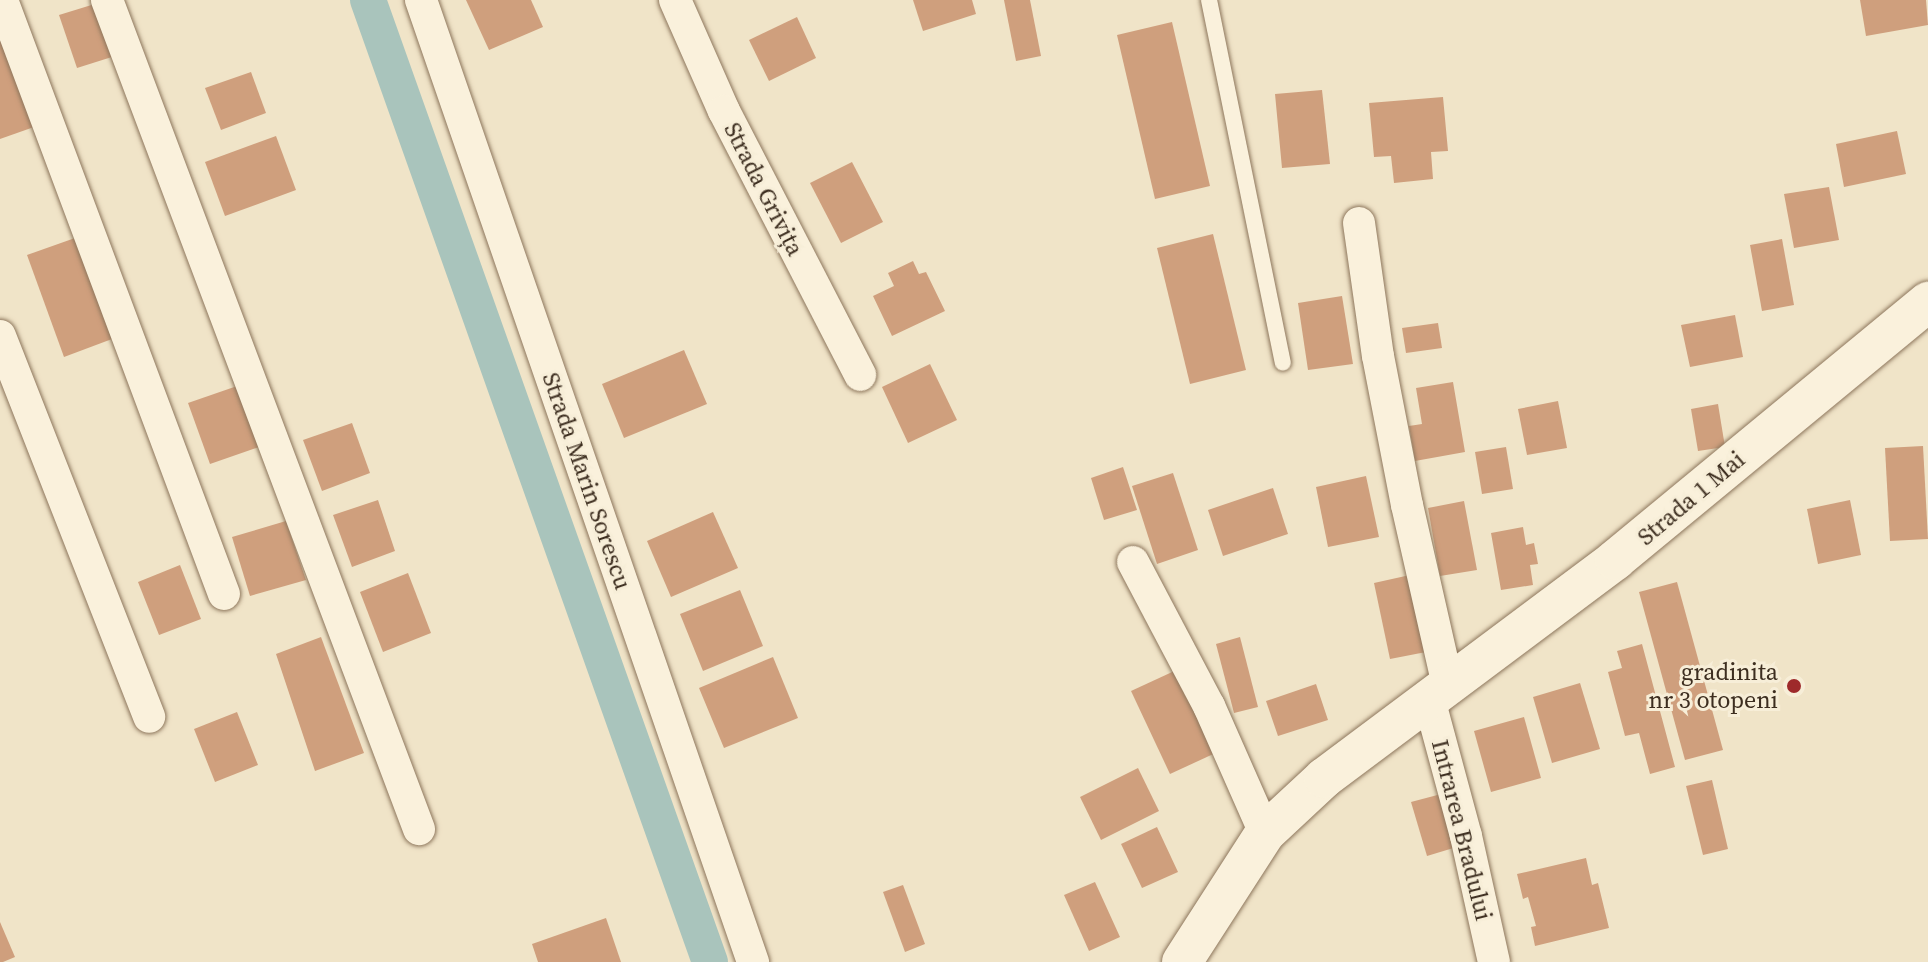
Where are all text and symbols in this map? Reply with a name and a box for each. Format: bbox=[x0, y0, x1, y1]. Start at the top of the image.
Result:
street label: Strada Grivița bbox=[718, 118, 810, 260]
street label: Strada Marin Sorescu bbox=[536, 369, 638, 593]
street label: Strada 1 Mai bbox=[1631, 445, 1751, 551]
place label: gradinita nr 3 otopeni bbox=[1649, 658, 1778, 714]
marker: gradinita nr 3 otopeni bbox=[1785, 677, 1803, 695]
street label: Intrarea Bradului bbox=[1426, 737, 1498, 923]

